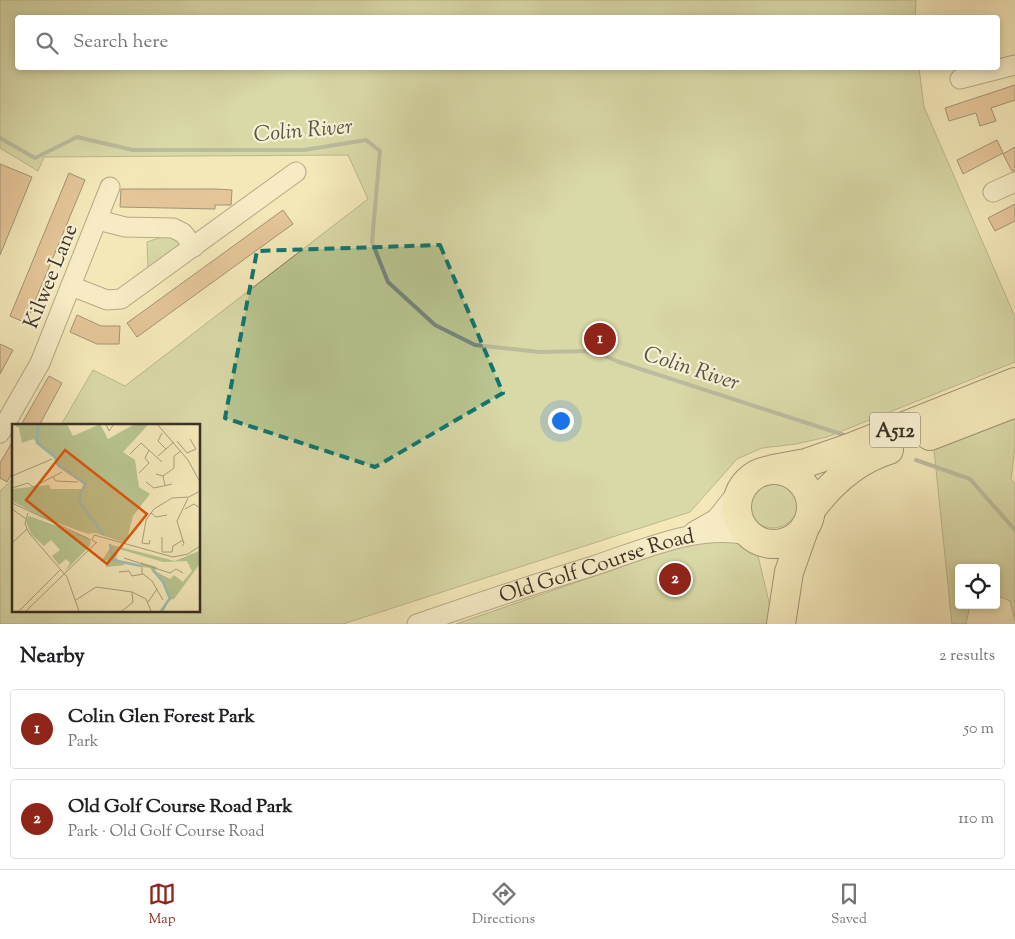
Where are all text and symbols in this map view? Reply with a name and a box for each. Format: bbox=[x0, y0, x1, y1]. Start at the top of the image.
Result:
search box bbox=[15, 15, 1000, 70]
icon: search bbox=[33, 29, 61, 57]
text: Search here bbox=[73, 29, 168, 56]
water label: Colin River bbox=[252, 112, 354, 152]
street label: Kilwee Lane bbox=[17, 220, 86, 334]
pin: 1 bbox=[584, 320, 616, 358]
water label: Colin River bbox=[639, 339, 743, 400]
your location bbox=[548, 408, 574, 434]
road number: A512 bbox=[870, 412, 920, 448]
inset map bbox=[12, 424, 200, 612]
street label: Old Golf Course Road bbox=[495, 522, 697, 612]
pin: 2 bbox=[659, 560, 691, 598]
map controls bbox=[955, 564, 1000, 609]
button: locate bbox=[955, 564, 1000, 609]
text: Nearby bbox=[20, 642, 85, 672]
text: 2 results bbox=[939, 645, 995, 668]
text: Colin Glen Forest Park bbox=[68, 704, 255, 731]
text: 1 bbox=[34, 718, 40, 741]
text: 50 m bbox=[963, 718, 994, 741]
text: Park bbox=[68, 731, 99, 754]
text: Old Golf Course Road Park bbox=[68, 794, 293, 821]
text: 2 bbox=[33, 808, 41, 831]
text: 110 m bbox=[958, 808, 994, 831]
text: Park · Old Golf Course Road bbox=[68, 821, 265, 844]
tab: Map bbox=[148, 880, 176, 930]
tab: Directions bbox=[472, 880, 535, 930]
tab: Saved bbox=[831, 880, 867, 930]

